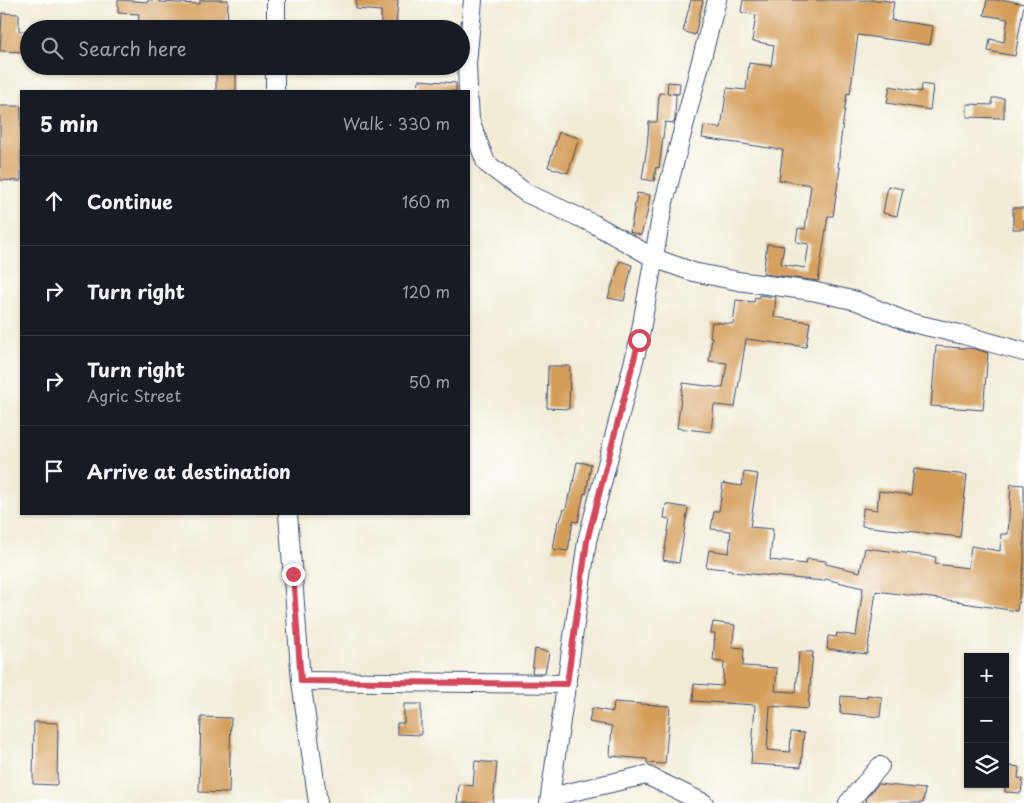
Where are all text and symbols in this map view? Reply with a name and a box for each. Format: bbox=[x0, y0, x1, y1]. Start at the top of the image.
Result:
search box bbox=[20, 20, 470, 75]
icon: search bbox=[38, 34, 66, 62]
text: Search here bbox=[78, 34, 187, 62]
text: 5 min bbox=[40, 107, 98, 139]
text: Walk · 330 m bbox=[343, 111, 450, 135]
icon: ahead bbox=[40, 187, 68, 215]
text: Continue bbox=[87, 187, 173, 215]
text: 160 m bbox=[402, 189, 450, 213]
icon: right bbox=[40, 277, 68, 305]
text: Turn right bbox=[87, 277, 185, 305]
text: 120 m bbox=[403, 279, 450, 303]
route start bbox=[628, 329, 651, 352]
text: Turn right bbox=[87, 355, 185, 383]
icon: right bbox=[40, 367, 68, 395]
text: 50 m bbox=[409, 369, 450, 393]
text: Agric Street bbox=[87, 383, 181, 407]
icon: arrive bbox=[40, 457, 68, 485]
text: Arrive at destination bbox=[87, 457, 291, 485]
route end bbox=[282, 563, 305, 586]
map controls bbox=[964, 653, 1009, 788]
button: + bbox=[964, 653, 1009, 698]
button: − bbox=[964, 698, 1009, 743]
button: layers bbox=[964, 743, 1009, 788]

